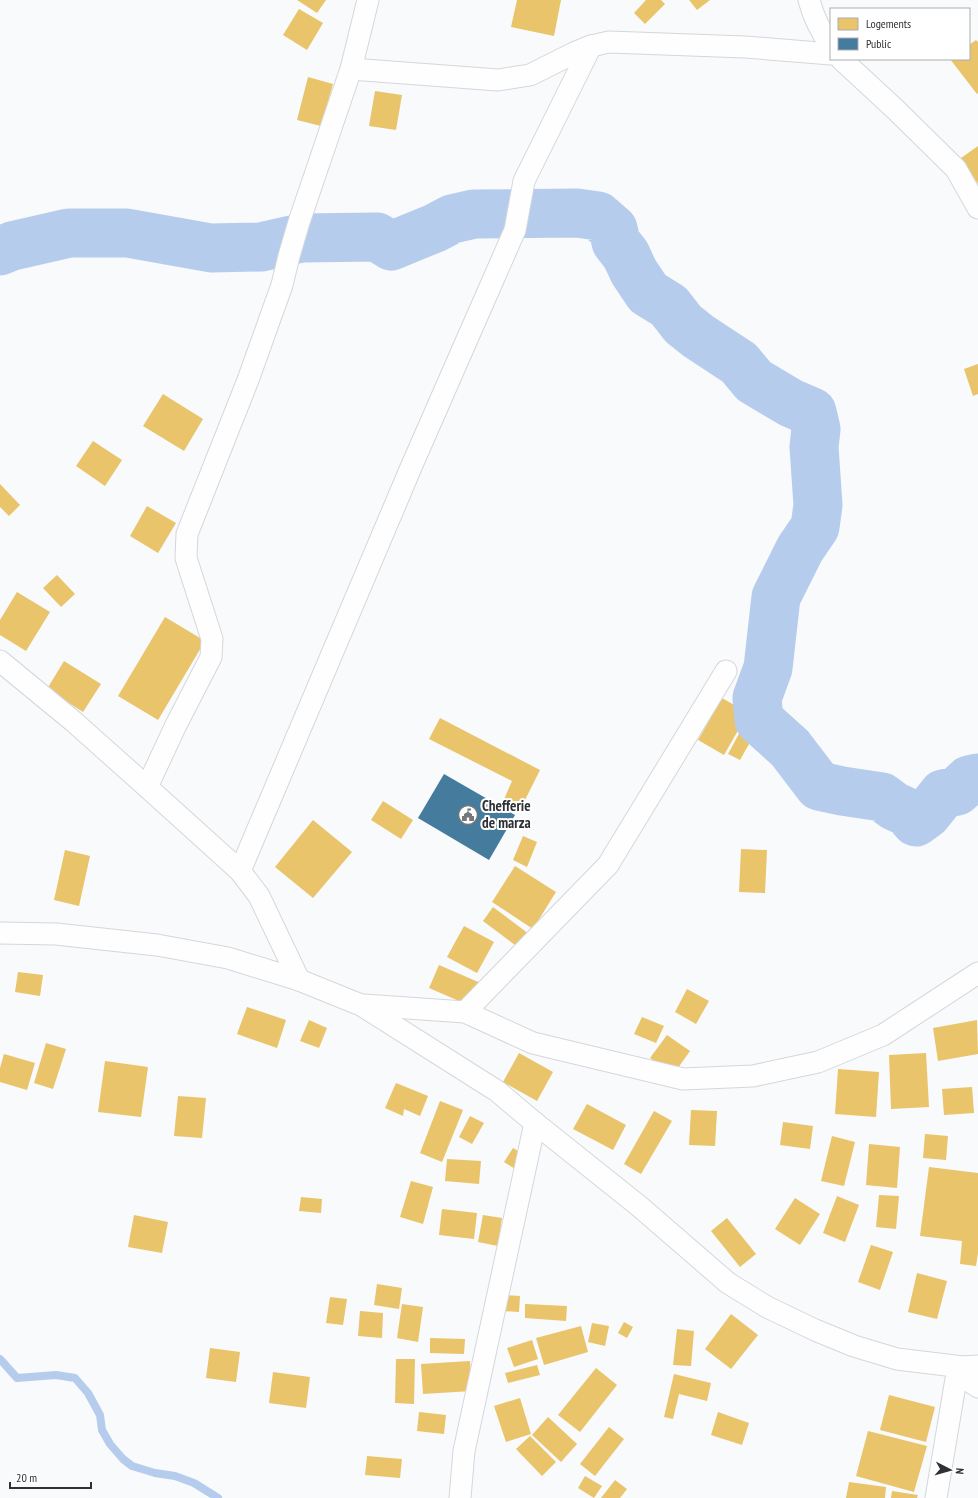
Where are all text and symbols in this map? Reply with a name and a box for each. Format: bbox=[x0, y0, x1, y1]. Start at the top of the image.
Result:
legend bbox=[830, 8, 970, 60]
text: Logements bbox=[866, 16, 911, 31]
text: Public bbox=[866, 36, 892, 51]
place label: Chefferie de marza bbox=[482, 796, 531, 832]
public building icon: Chefferie de marza bbox=[457, 804, 479, 826]
north arrow bbox=[930, 1450, 970, 1490]
scale bar bbox=[10, 1464, 91, 1490]
text: N bbox=[953, 1467, 967, 1475]
text: 20 m bbox=[16, 1470, 37, 1485]

